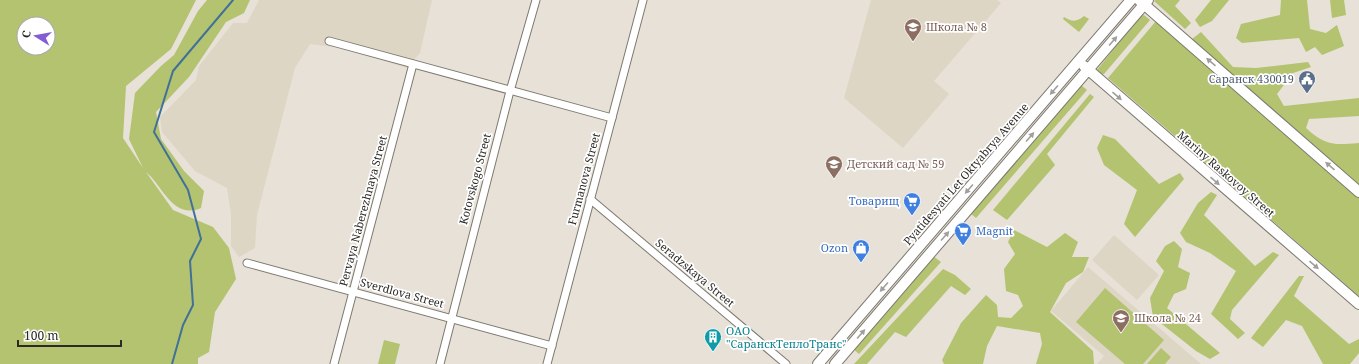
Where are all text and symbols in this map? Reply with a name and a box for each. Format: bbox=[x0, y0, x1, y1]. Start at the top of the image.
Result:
north arrow bbox=[16, 16, 56, 56]
school or university icon: Школа № 8 bbox=[903, 17, 923, 42]
place label: Школа № 8 bbox=[926, 19, 987, 34]
text: С bbox=[18, 29, 34, 39]
one-way arrow bbox=[1108, 35, 1117, 46]
one-way arrow bbox=[1205, 58, 1216, 67]
public building icon: Саранск 430019 bbox=[1297, 69, 1317, 94]
place label: Саранск 430019 bbox=[1209, 71, 1294, 86]
one-way arrow bbox=[1049, 85, 1058, 96]
one-way arrow bbox=[1112, 91, 1122, 100]
street label: Pyatidesyati Let Oktyabrya Avenue bbox=[900, 99, 1032, 248]
street label: Mariny Raskovoy Street bbox=[1174, 127, 1278, 220]
street label: Furmanova Street bbox=[564, 131, 603, 227]
street label: Kotovskogo Street bbox=[455, 132, 494, 226]
one-way arrow bbox=[1025, 132, 1034, 142]
street label: Pervaya Naberezhnaya Street bbox=[335, 134, 390, 288]
school or university icon: Детский сад № 59 bbox=[824, 154, 844, 179]
place label: Детский сад № 59 bbox=[847, 156, 944, 171]
one-way arrow bbox=[1324, 162, 1335, 171]
one-way arrow bbox=[1210, 176, 1221, 185]
one-way arrow bbox=[964, 184, 974, 194]
supermarket icon: Товарищ bbox=[902, 191, 922, 216]
place label: Товарищ bbox=[849, 193, 899, 208]
supermarket icon: Magnit bbox=[953, 221, 973, 246]
place label: Magnit bbox=[976, 223, 1013, 238]
one-way arrow bbox=[941, 230, 950, 241]
street label: Seradzskaya Street bbox=[653, 235, 738, 310]
shop icon: Ozon bbox=[851, 238, 871, 263]
place label: Ozon bbox=[821, 240, 848, 255]
one-way arrow bbox=[1308, 261, 1319, 270]
street label: Sverdlova Street bbox=[359, 274, 446, 311]
one-way arrow bbox=[880, 282, 889, 293]
school or university icon: Школа № 24 bbox=[1111, 308, 1131, 333]
place label: Школа № 24 bbox=[1134, 310, 1201, 325]
scale bar bbox=[18, 322, 121, 348]
place label: ОАО "СаранскТеплоТранс" bbox=[726, 323, 847, 351]
text: 100 m bbox=[24, 327, 59, 344]
building icon: ОАО "СаранскТеплоТранс" bbox=[703, 327, 723, 352]
one-way arrow bbox=[856, 329, 865, 340]

